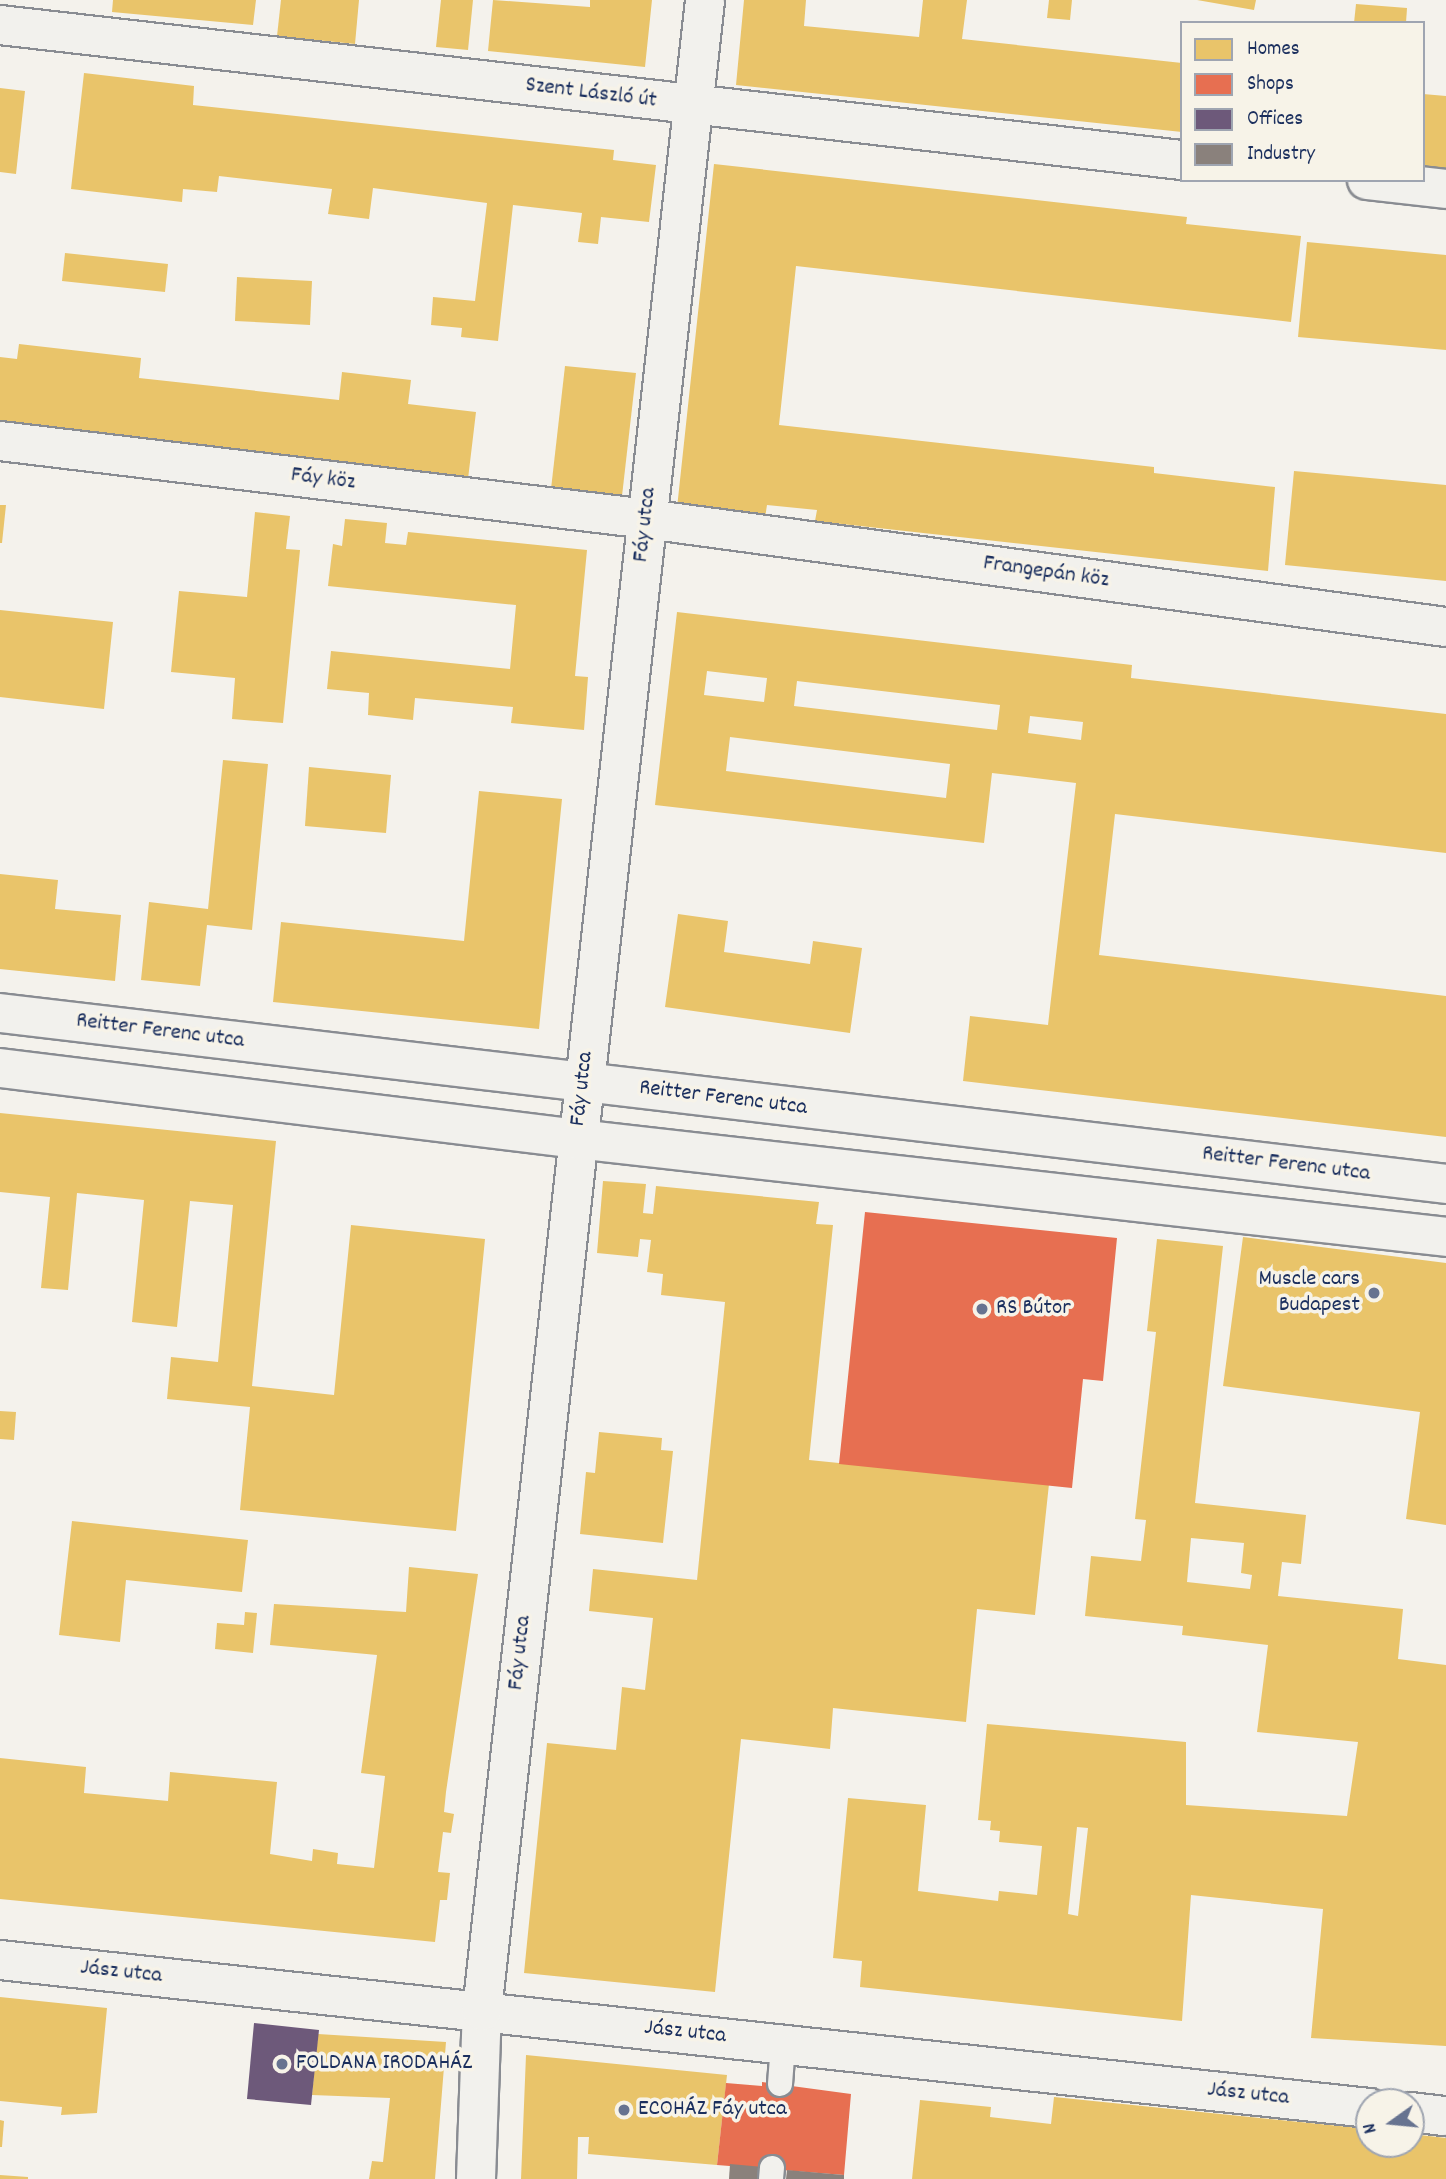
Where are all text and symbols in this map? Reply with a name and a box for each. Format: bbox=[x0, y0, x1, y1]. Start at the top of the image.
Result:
legend bbox=[1180, 21, 1425, 182]
text: Homes bbox=[1247, 35, 1300, 65]
text: Shops bbox=[1247, 70, 1294, 100]
street label: Szent László út bbox=[524, 72, 658, 116]
text: Offices bbox=[1247, 105, 1303, 135]
text: Industry bbox=[1247, 140, 1315, 170]
street label: Fáy köz bbox=[289, 462, 357, 498]
street label: Fáy utca bbox=[628, 486, 664, 564]
street label: Frangepán köz bbox=[981, 551, 1111, 595]
street label: Reitter Ferenc utca bbox=[74, 1008, 246, 1056]
street label: Fáy utca bbox=[565, 1050, 601, 1128]
street label: Reitter Ferenc utca bbox=[637, 1075, 809, 1123]
street label: Reitter Ferenc utca bbox=[1200, 1141, 1372, 1189]
place label: Muscle cars Budapest bbox=[1259, 1266, 1360, 1320]
marker: Muscle cars Budapest bbox=[1366, 1285, 1382, 1301]
place label: RS Bútor bbox=[996, 1295, 1071, 1323]
marker: RS Bútor bbox=[974, 1301, 990, 1317]
street label: Fáy utca bbox=[503, 1614, 539, 1692]
street label: Jász utca bbox=[79, 1955, 163, 1991]
street label: Jász utca bbox=[643, 2015, 727, 2051]
place label: FOLDANA IRODAHÁZ bbox=[296, 2050, 472, 2078]
marker: FOLDANA IRODAHÁZ bbox=[274, 2056, 290, 2072]
street label: Jász utca bbox=[1206, 2077, 1290, 2113]
north arrow bbox=[1355, 2088, 1425, 2158]
place label: ECOHÁZ Fáy utca bbox=[638, 2096, 787, 2124]
marker: ECOHÁZ Fáy utca bbox=[616, 2102, 632, 2118]
text: N bbox=[1357, 2120, 1385, 2136]

